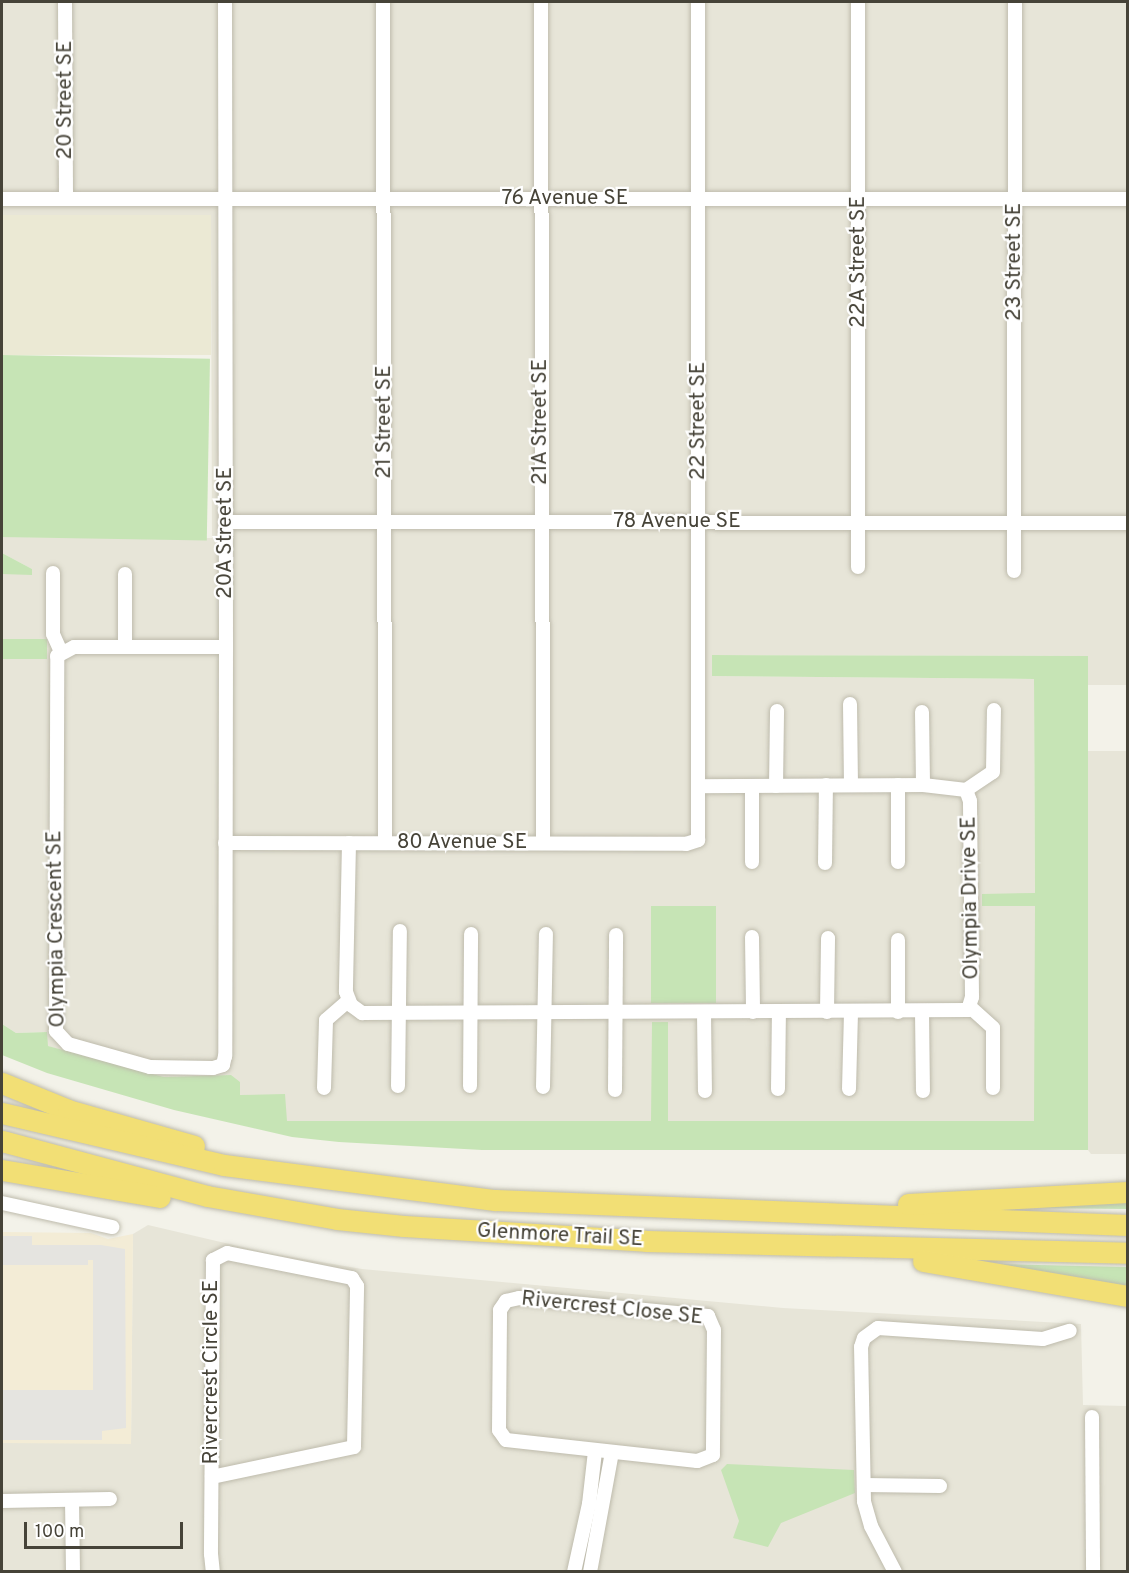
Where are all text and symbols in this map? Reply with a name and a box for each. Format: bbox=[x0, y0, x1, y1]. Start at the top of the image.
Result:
street label: 20 Street SE bbox=[53, 40, 79, 160]
street label: 76 Avenue SE bbox=[501, 186, 629, 212]
street label: 22A Street SE bbox=[846, 196, 872, 328]
street label: 23 Street SE bbox=[1002, 203, 1028, 321]
street label: 21A Street SE bbox=[528, 358, 554, 486]
street label: 22 Street SE bbox=[686, 362, 712, 480]
street label: 21 Street SE bbox=[372, 365, 398, 479]
street label: 20A Street SE bbox=[213, 467, 239, 599]
street label: 78 Avenue SE bbox=[613, 509, 741, 535]
street label: Olympia Drive SE bbox=[957, 816, 985, 980]
street label: Olympia Crescent SE bbox=[43, 830, 71, 1028]
street label: 80 Avenue SE bbox=[396, 830, 528, 856]
street label: Glenmore Trail SE bbox=[476, 1219, 644, 1253]
street label: Rivercrest Circle SE bbox=[199, 1280, 225, 1464]
street label: Rivercrest Close SE bbox=[520, 1287, 704, 1331]
scale bar bbox=[27, 1510, 186, 1548]
text: 100 m bbox=[35, 1521, 84, 1544]

